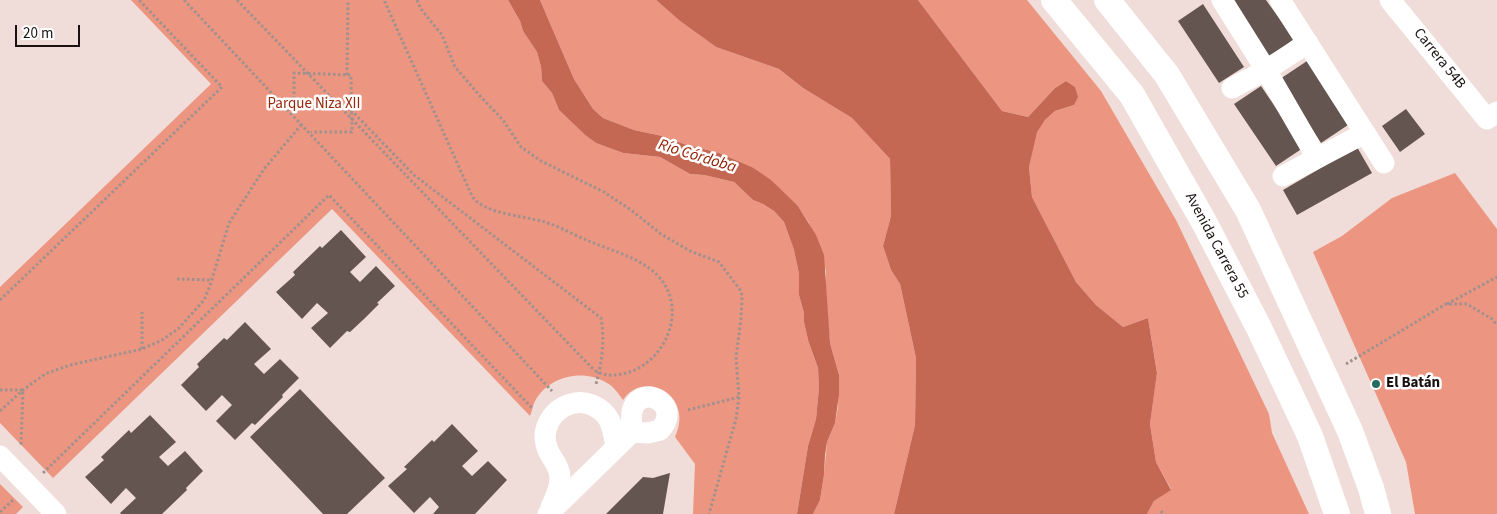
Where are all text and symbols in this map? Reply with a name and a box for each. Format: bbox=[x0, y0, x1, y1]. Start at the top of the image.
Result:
scale bar bbox=[18, 15, 82, 47]
text: 20 m bbox=[23, 23, 53, 44]
street label: Carrera 54B bbox=[1409, 25, 1469, 93]
park label: Parque Niza XII bbox=[268, 96, 360, 114]
water label: Río Córdoba bbox=[656, 136, 738, 178]
street label: Avenida Carrera 55 bbox=[1181, 190, 1251, 302]
place label: El Batán bbox=[1386, 375, 1440, 393]
marker: El Batán bbox=[1370, 378, 1382, 390]

